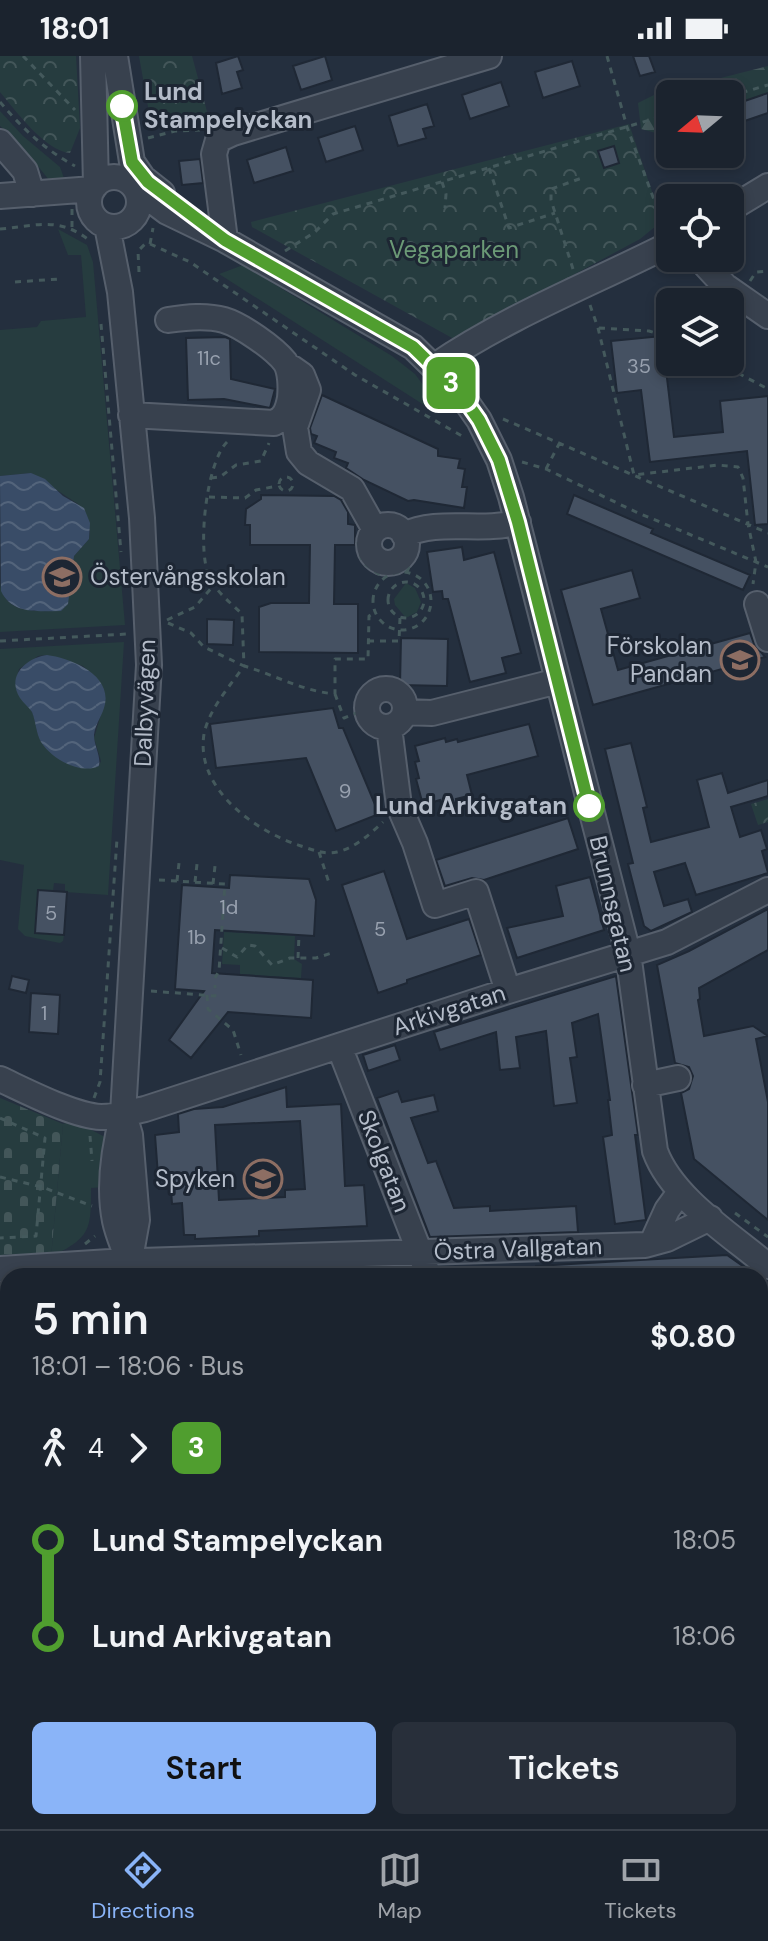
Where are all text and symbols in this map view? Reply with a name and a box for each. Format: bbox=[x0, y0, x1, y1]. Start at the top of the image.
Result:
text: 18:01 bbox=[40, 9, 110, 48]
place label: Lund Stampelyckan bbox=[144, 76, 312, 135]
north arrow bbox=[656, 80, 744, 168]
map controls bbox=[656, 80, 744, 376]
marker: Lund Stampelyckan bbox=[107, 91, 137, 121]
button: locate bbox=[656, 184, 744, 272]
park label: Vegaparken bbox=[389, 234, 519, 265]
button: layers bbox=[656, 288, 744, 376]
house number: 11c bbox=[197, 345, 221, 371]
house number: 35 bbox=[627, 353, 651, 379]
line badge: 3 bbox=[425, 357, 477, 409]
text: 3 bbox=[443, 364, 459, 401]
school or university icon: Östervångsskolan bbox=[41, 556, 83, 598]
place label: Östervångsskolan bbox=[90, 561, 286, 592]
place label: Förskolan Pandan bbox=[607, 630, 712, 689]
street label: Dalbyvägen bbox=[127, 639, 162, 767]
school or university icon: Förskolan Pandan bbox=[719, 639, 761, 681]
house number: 9 bbox=[339, 778, 351, 804]
place label: Lund Arkivgatan bbox=[375, 790, 567, 821]
marker: Lund Arkivgatan bbox=[574, 791, 604, 821]
street label: Brunnsgatan bbox=[583, 833, 644, 975]
house number: 1d bbox=[220, 894, 238, 920]
house number: 5 bbox=[45, 900, 57, 926]
house number: 5 bbox=[374, 916, 386, 942]
house number: 1b bbox=[188, 924, 206, 950]
street label: Arkivgatan bbox=[388, 977, 509, 1042]
house number: 1 bbox=[41, 1000, 47, 1026]
street label: Skolgatan bbox=[351, 1105, 418, 1216]
school or university icon: Spyken bbox=[242, 1158, 284, 1200]
place label: Spyken bbox=[155, 1163, 235, 1194]
street label: Östra Vallgatan bbox=[433, 1230, 603, 1267]
text: 5 min bbox=[32, 1290, 149, 1348]
text: $0.80 bbox=[650, 1317, 736, 1356]
text: 18:01 – 18:06 · Bus bbox=[32, 1349, 244, 1383]
icon: walk bbox=[32, 1426, 76, 1470]
icon: forward bbox=[116, 1426, 160, 1470]
text: 3 bbox=[188, 1429, 205, 1466]
text: 4 bbox=[88, 1431, 104, 1465]
text: Lund Stampelyckan bbox=[92, 1521, 383, 1560]
text: 18:05 bbox=[673, 1523, 736, 1557]
text: Lund Arkivgatan bbox=[92, 1617, 332, 1656]
text: 18:06 bbox=[673, 1619, 736, 1653]
button: Start bbox=[32, 1722, 376, 1814]
button: Tickets bbox=[392, 1722, 736, 1814]
tab: Directions bbox=[91, 1848, 195, 1925]
tab: Map bbox=[377, 1848, 422, 1925]
tab: Tickets bbox=[604, 1848, 677, 1925]

